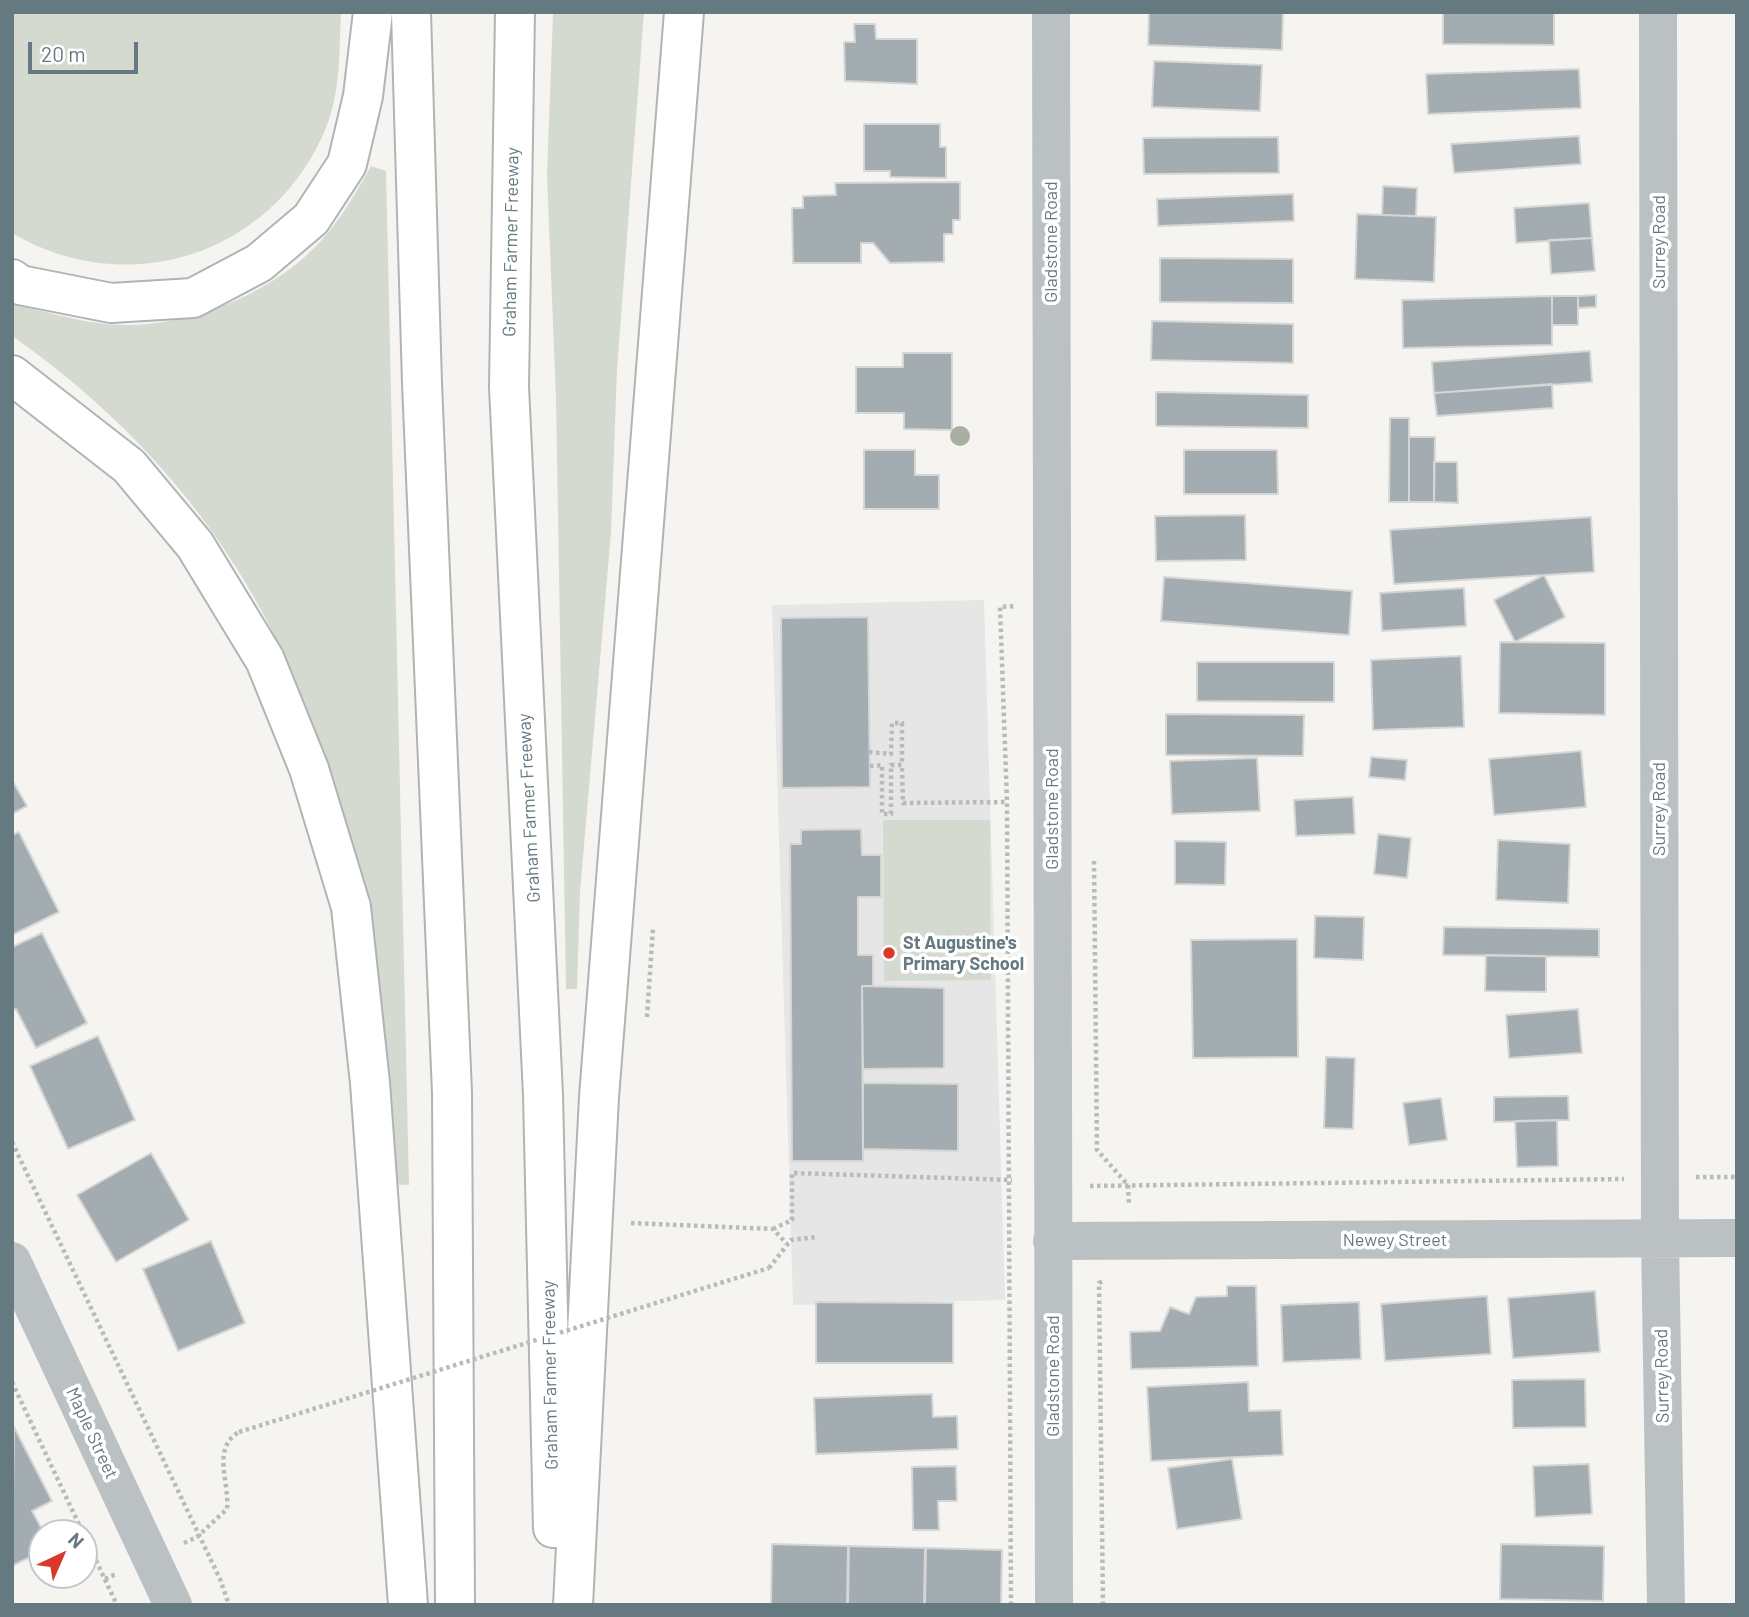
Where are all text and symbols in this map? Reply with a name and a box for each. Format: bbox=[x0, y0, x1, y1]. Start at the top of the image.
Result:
scale bar bbox=[32, 28, 142, 72]
text: 20 m bbox=[41, 41, 86, 66]
street label: Graham Farmer Freeway bbox=[499, 147, 523, 337]
street label: Gladstone Road bbox=[1040, 181, 1062, 303]
street label: Surrey Road bbox=[1648, 195, 1670, 289]
street label: Graham Farmer Freeway bbox=[513, 713, 545, 903]
street label: Gladstone Road bbox=[1041, 748, 1063, 870]
street label: Surrey Road bbox=[1648, 762, 1670, 856]
place label: St Augustine's Primary School bbox=[903, 932, 1024, 974]
marker: St Augustine's Primary School bbox=[881, 945, 897, 961]
street label: Newey Street bbox=[1343, 1229, 1447, 1251]
street label: Graham Farmer Freeway bbox=[538, 1280, 562, 1470]
street label: Gladstone Road bbox=[1042, 1315, 1064, 1437]
street label: Surrey Road bbox=[1650, 1329, 1674, 1423]
street label: Maple Street bbox=[61, 1384, 123, 1482]
north arrow bbox=[28, 1519, 98, 1589]
text: N bbox=[64, 1527, 89, 1553]

